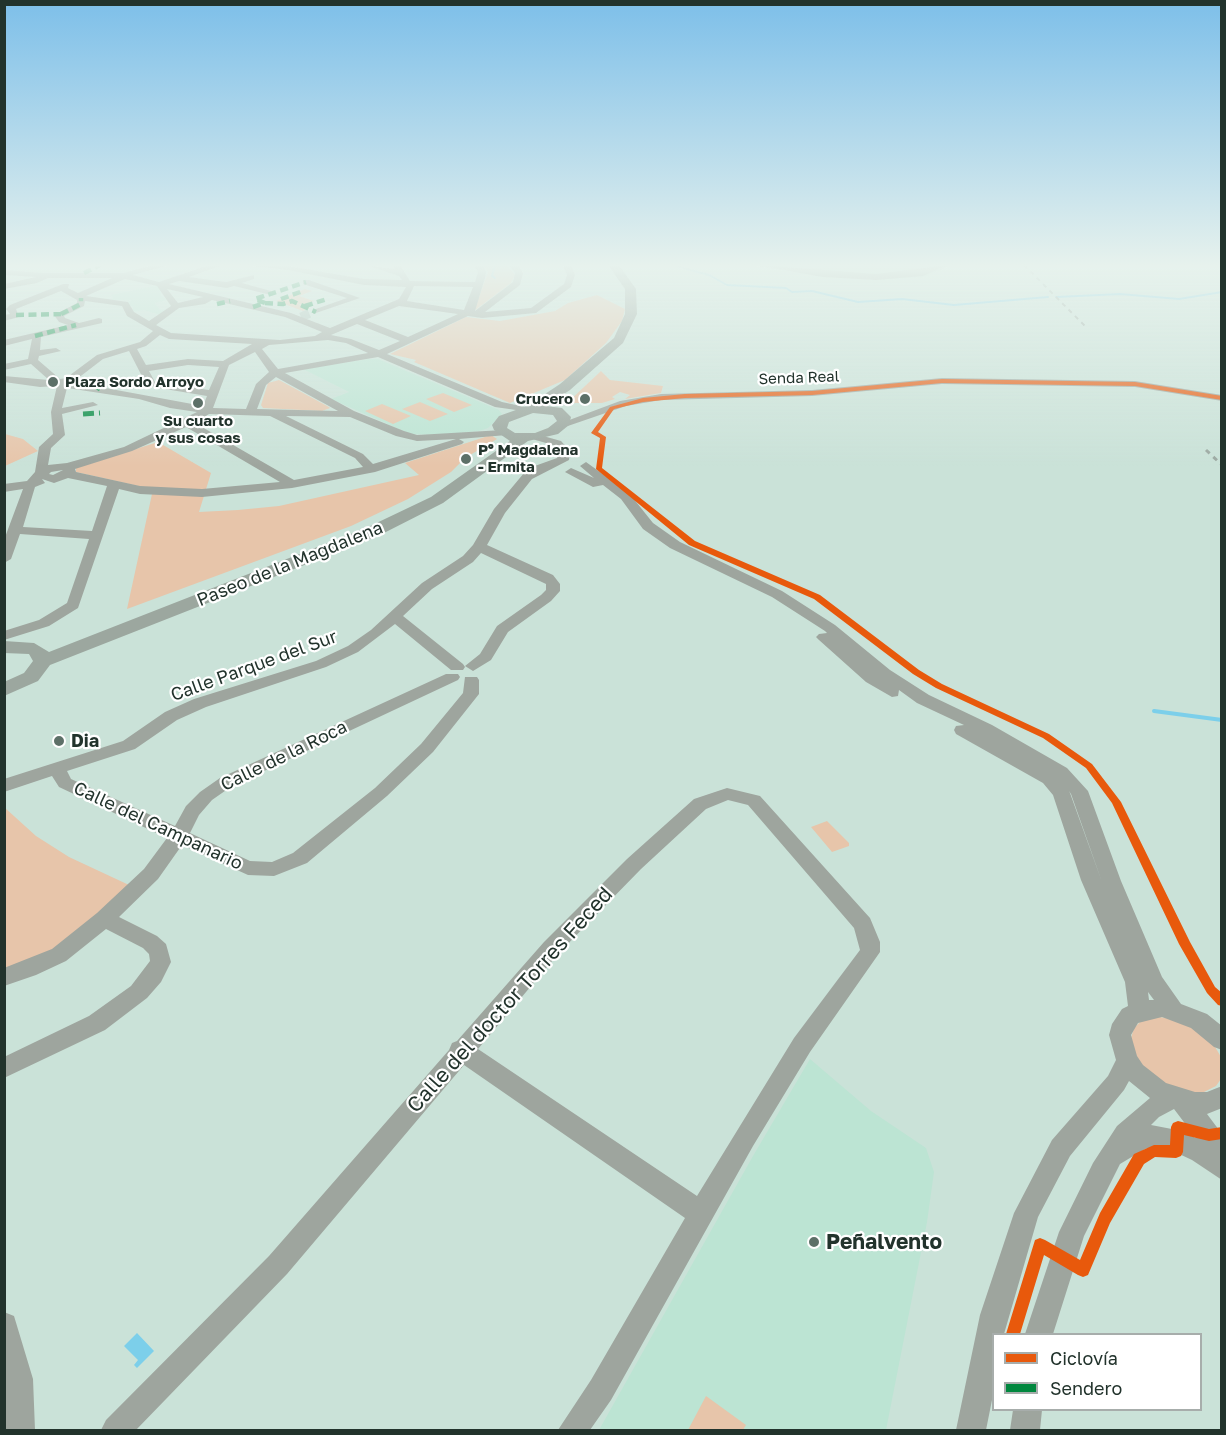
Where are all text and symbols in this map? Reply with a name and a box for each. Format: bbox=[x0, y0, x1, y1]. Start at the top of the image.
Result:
street label: Senda Real bbox=[758, 368, 840, 388]
place label: Plaza Sordo Arroyo bbox=[65, 373, 204, 391]
marker: Plaza Sordo Arroyo bbox=[46, 375, 60, 389]
place label: Crucero bbox=[515, 390, 573, 408]
marker: Crucero bbox=[578, 392, 592, 406]
marker: Su cuarto y sus cosas bbox=[191, 396, 205, 410]
place label: Su cuarto y sus cosas bbox=[155, 412, 241, 447]
place label: Pº Magdalena - Ermita bbox=[478, 441, 578, 476]
marker: Pº Magdalena - Ermita bbox=[459, 452, 473, 466]
street label: Paseo de la Magdalena bbox=[194, 517, 386, 611]
street label: Calle Parque del Sur bbox=[168, 626, 340, 706]
street label: Calle de la Roca bbox=[217, 716, 351, 796]
place label: Dia bbox=[71, 730, 99, 752]
marker: Dia bbox=[52, 734, 66, 748]
street label: Calle del Campanario bbox=[70, 777, 246, 875]
street label: Calle del doctor Torres Feced bbox=[402, 882, 618, 1118]
place label: Peñalvento bbox=[826, 1229, 942, 1255]
marker: Peñalvento bbox=[807, 1235, 821, 1249]
legend bbox=[992, 1333, 1202, 1411]
text: Ciclovía bbox=[1050, 1347, 1118, 1369]
text: Sendero bbox=[1050, 1377, 1122, 1399]

